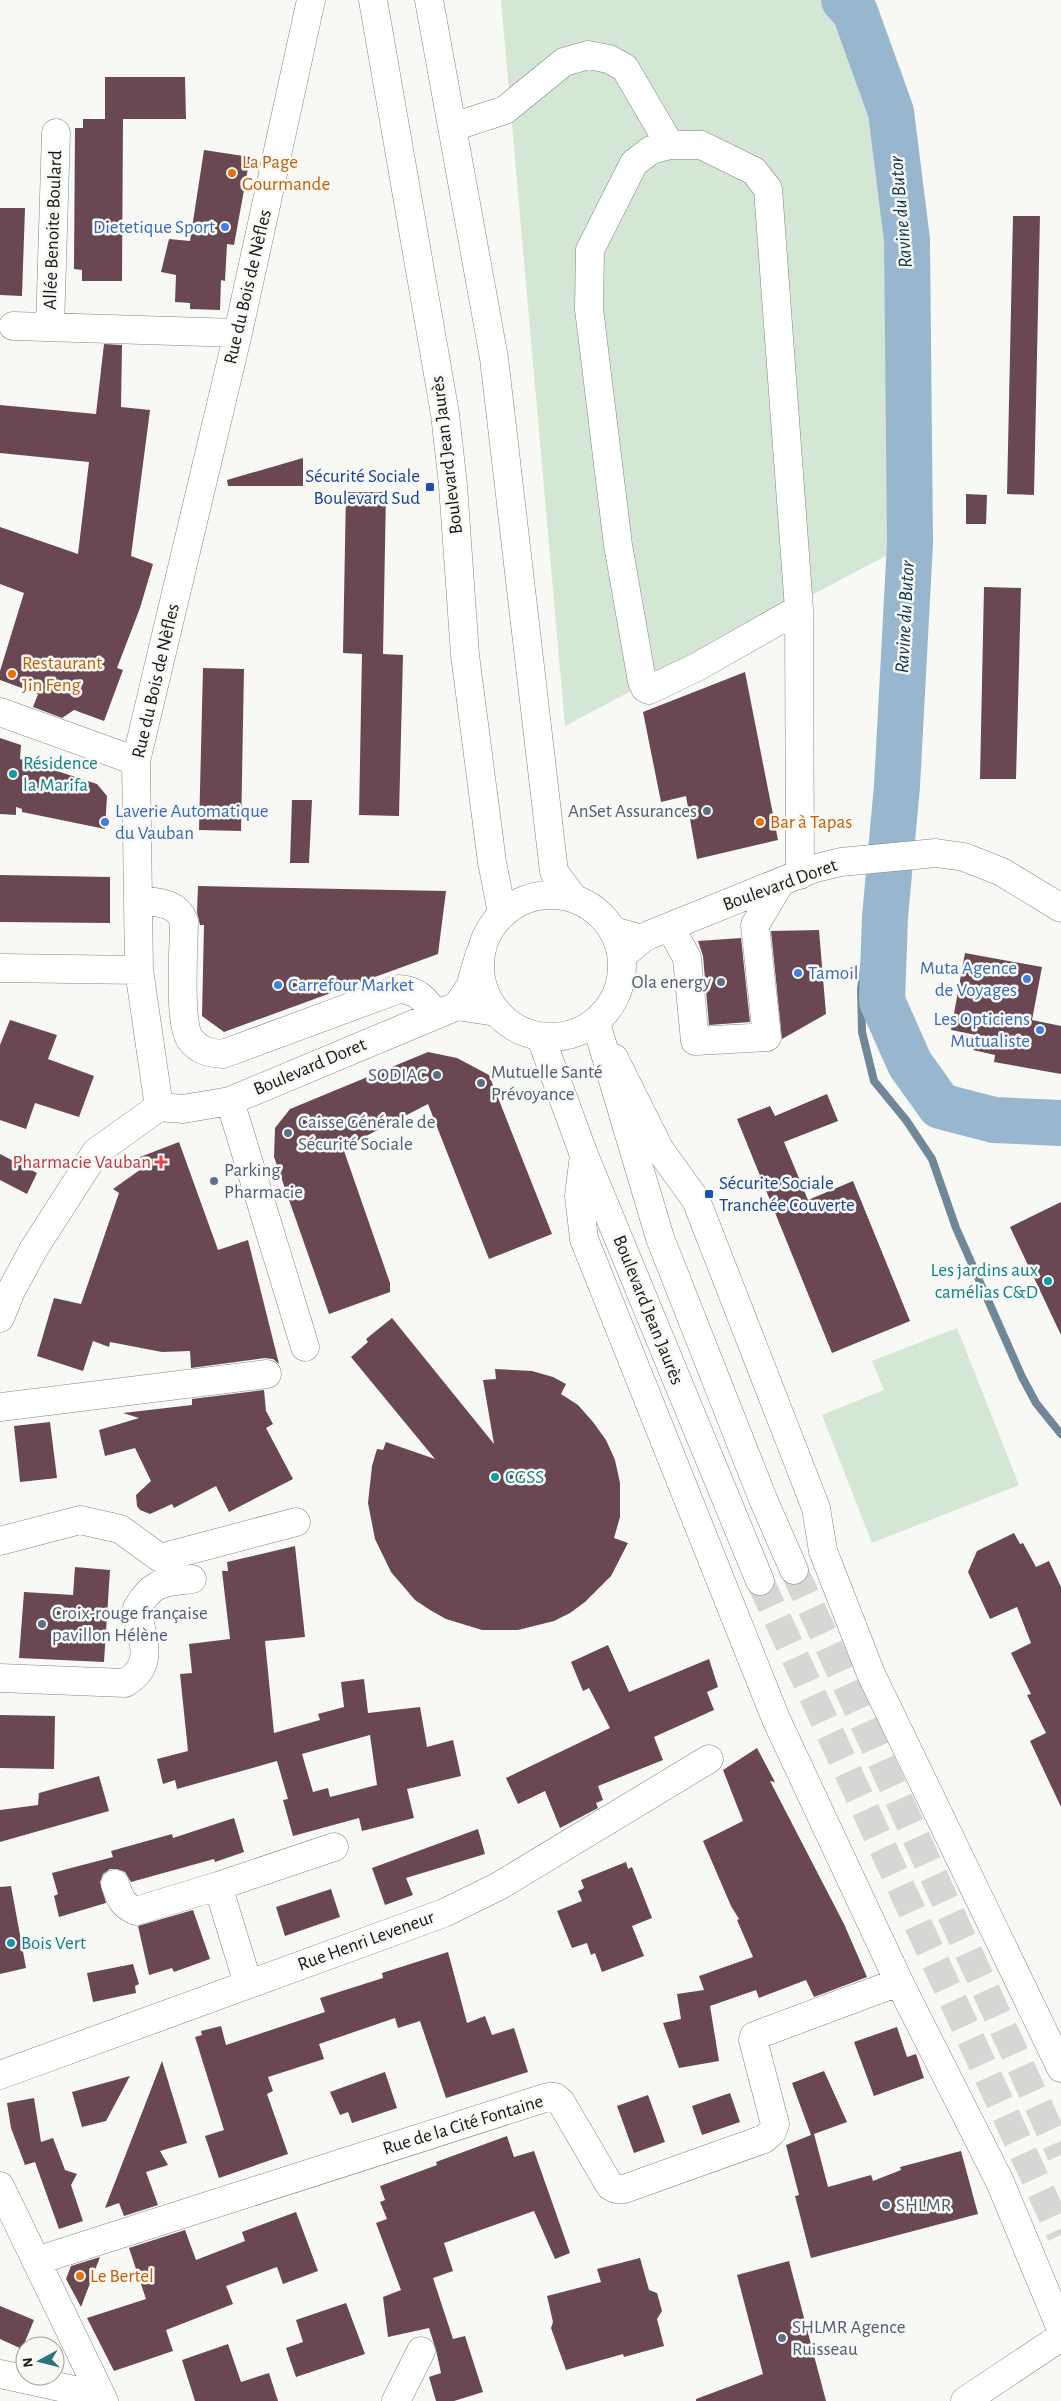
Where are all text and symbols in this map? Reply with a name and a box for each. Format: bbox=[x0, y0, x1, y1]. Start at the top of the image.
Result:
street label: Allée Benoite Boulard bbox=[41, 150, 65, 310]
place label: La Page Gourmande bbox=[242, 153, 330, 194]
water label: Ravine du Butor bbox=[886, 155, 916, 269]
marker: La Page Gourmande bbox=[226, 167, 238, 179]
street label: Rue du Bois de Nèfles bbox=[221, 208, 275, 366]
place label: Dietetique Sport bbox=[93, 218, 215, 237]
marker: Dietetique Sport bbox=[219, 221, 231, 233]
street label: Boulevard Jean Jaurès bbox=[428, 375, 466, 535]
place label: Sécurité Sociale Boulevard Sud bbox=[305, 467, 420, 508]
marker: Sécurité Sociale Boulevard Sud bbox=[424, 481, 436, 493]
water label: Ravine du Butor bbox=[892, 560, 918, 674]
street label: Rue du Bois de Nèfles bbox=[129, 602, 183, 760]
place label: Restaurant Jin Feng bbox=[22, 654, 102, 695]
marker: Restaurant Jin Feng bbox=[6, 668, 18, 680]
place label: Résidence la Marifa bbox=[23, 754, 98, 795]
marker: Résidence la Marifa bbox=[7, 768, 19, 780]
place label: Laverie Automatique du Vauban bbox=[115, 802, 269, 843]
place label: AnSet Assurances bbox=[568, 802, 697, 821]
marker: AnSet Assurances bbox=[701, 805, 713, 817]
place label: Bar à Tapas bbox=[770, 813, 852, 832]
marker: Laverie Automatique du Vauban bbox=[99, 816, 111, 828]
marker: Bar à Tapas bbox=[754, 816, 766, 828]
street label: Boulevard Doret bbox=[720, 856, 840, 914]
place label: Muta Agence de Voyages bbox=[920, 959, 1017, 1000]
place label: Tamoil bbox=[808, 964, 858, 983]
marker: Tamoil bbox=[792, 967, 804, 979]
place label: Ola energy bbox=[632, 973, 711, 992]
marker: Muta Agence de Voyages bbox=[1021, 973, 1033, 985]
place label: Carrefour Market bbox=[288, 976, 414, 995]
marker: Ola energy bbox=[715, 976, 727, 988]
marker: Carrefour Market bbox=[272, 979, 284, 991]
place label: Les Opticiens Mutualiste bbox=[934, 1010, 1030, 1051]
marker: Les Opticiens Mutualiste bbox=[1034, 1024, 1046, 1036]
street label: Boulevard Doret bbox=[251, 1035, 369, 1099]
place label: Mutuelle Santé Prévoyance bbox=[491, 1063, 603, 1104]
place label: SODIAC bbox=[368, 1066, 427, 1085]
marker: SODIAC bbox=[431, 1069, 443, 1081]
marker: Mutuelle Santé Prévoyance bbox=[475, 1077, 487, 1089]
place label: Caisse Générale de Sécurité Sociale bbox=[298, 1113, 435, 1154]
marker: Caisse Générale de Sécurité Sociale bbox=[282, 1127, 294, 1139]
place label: Pharmacie Vauban bbox=[12, 1153, 151, 1172]
marker: Pharmacie Vauban bbox=[155, 1156, 167, 1168]
place label: Parking Pharmacie bbox=[224, 1161, 303, 1202]
place label: Sécurite Sociale Tranchée Couverte bbox=[719, 1174, 855, 1215]
marker: Parking Pharmacie bbox=[208, 1175, 220, 1187]
marker: Sécurite Sociale Tranchée Couverte bbox=[703, 1188, 715, 1200]
street label: Boulevard Jean Jaurès bbox=[609, 1233, 687, 1387]
place label: Les jardins aux camélias C&D bbox=[931, 1261, 1038, 1302]
marker: Les jardins aux camélias C&D bbox=[1042, 1275, 1054, 1287]
place label: CGSS bbox=[505, 1468, 544, 1487]
marker: CGSS bbox=[489, 1471, 501, 1483]
place label: Croix-rouge française pavillon Hélène bbox=[52, 1604, 208, 1645]
marker: Croix-rouge française pavillon Hélène bbox=[36, 1618, 48, 1630]
street label: Rue Henri Leveneur bbox=[295, 1907, 437, 1975]
place label: Bois Vert bbox=[21, 1934, 86, 1953]
marker: Bois Vert bbox=[5, 1937, 17, 1949]
street label: Rue de la Cité Fontaine bbox=[380, 2092, 546, 2158]
place label: SHLMR bbox=[896, 2196, 951, 2215]
marker: SHLMR bbox=[880, 2199, 892, 2211]
place label: Le Bertel bbox=[90, 2267, 154, 2286]
marker: Le Bertel bbox=[74, 2270, 86, 2282]
place label: SHLMR Agence Ruisseau bbox=[792, 2318, 905, 2359]
marker: SHLMR Agence Ruisseau bbox=[776, 2332, 788, 2344]
north arrow bbox=[15, 2336, 65, 2386]
text: N bbox=[21, 2357, 36, 2368]

